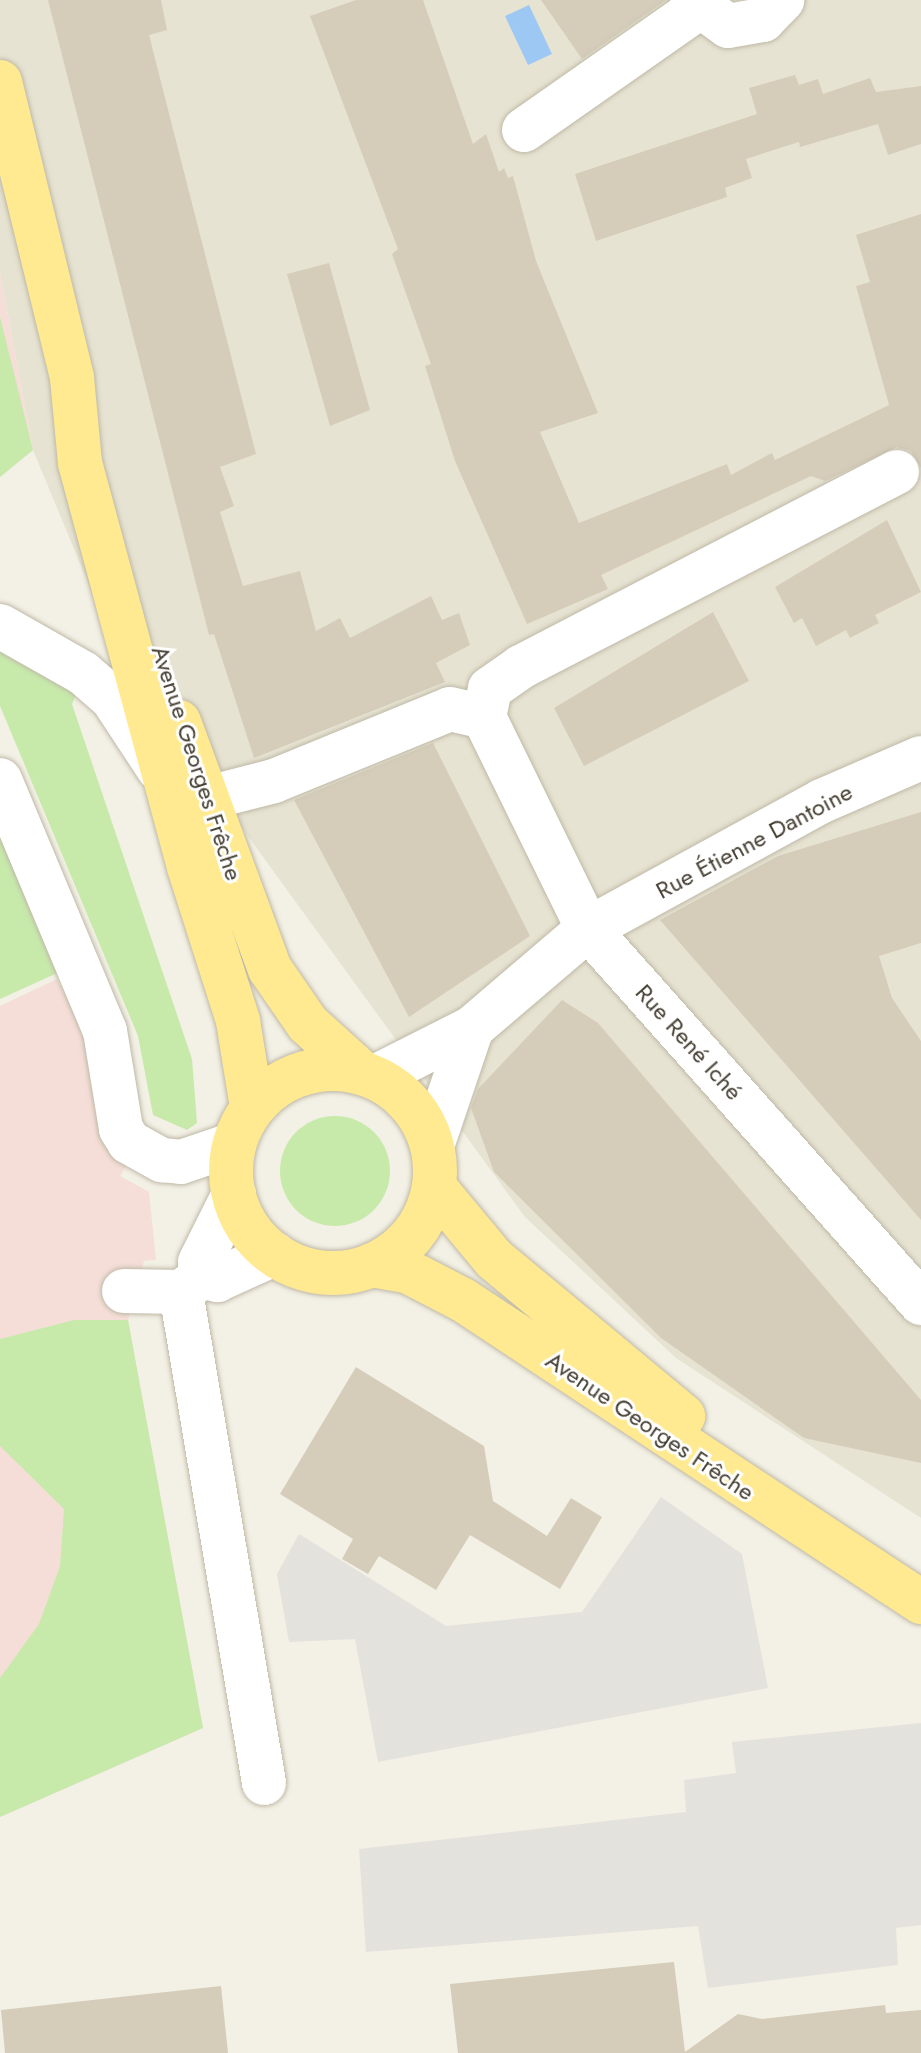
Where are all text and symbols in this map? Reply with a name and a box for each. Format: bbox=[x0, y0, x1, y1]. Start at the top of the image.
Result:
street label: Avenue Georges Frêche bbox=[145, 642, 249, 884]
street label: Rue Étienne Dantoine bbox=[651, 777, 857, 905]
street label: Rue René Iché bbox=[629, 978, 749, 1106]
street label: Avenue Georges Frêche bbox=[540, 1346, 760, 1506]

